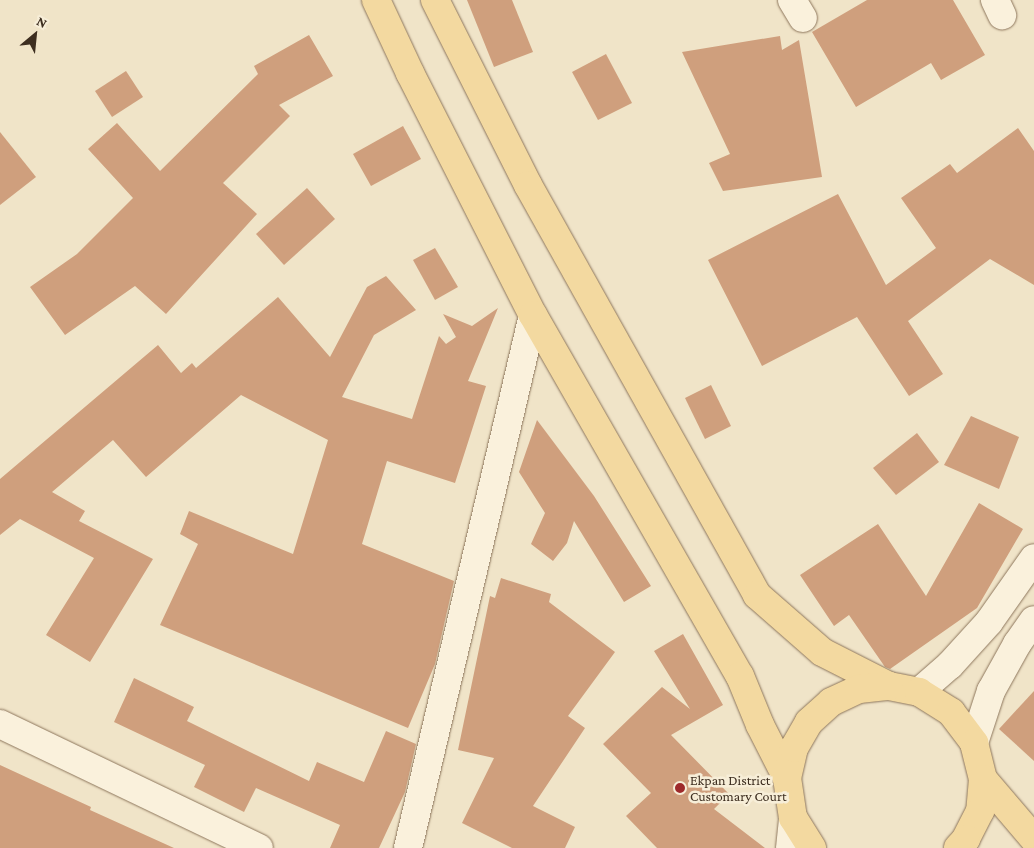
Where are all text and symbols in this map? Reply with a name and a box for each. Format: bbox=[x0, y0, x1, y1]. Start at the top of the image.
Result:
north arrow bbox=[10, 10, 60, 60]
text: N bbox=[34, 12, 50, 31]
place label: Ekpan District Customary Court bbox=[690, 772, 787, 804]
marker: Ekpan District Customary Court bbox=[674, 782, 686, 794]

